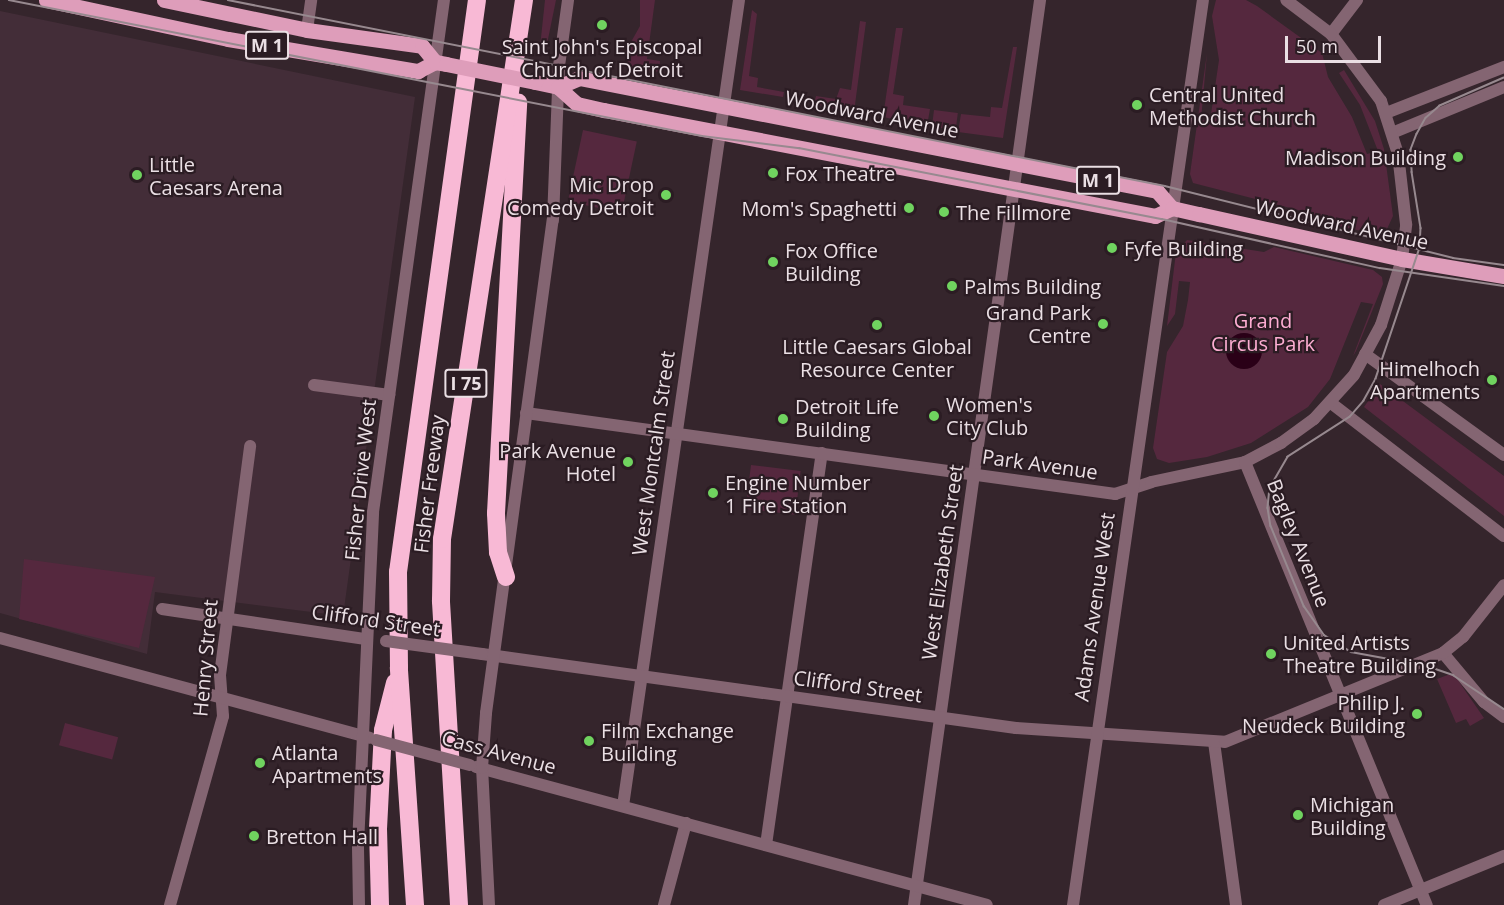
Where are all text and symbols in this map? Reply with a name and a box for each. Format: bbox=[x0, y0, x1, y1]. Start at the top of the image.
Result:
marker: Saint John's Episcopal Church of Detroit bbox=[595, 18, 609, 32]
scale bar bbox=[1288, 24, 1384, 62]
road number: M 1 bbox=[244, 30, 290, 60]
text: 50 m bbox=[1296, 34, 1338, 58]
place label: Saint John's Episcopal Church of Detroit bbox=[502, 35, 702, 82]
place label: Central United Methodist Church bbox=[1149, 82, 1316, 129]
street label: Woodward Avenue bbox=[783, 85, 961, 143]
marker: Central United Methodist Church bbox=[1130, 98, 1144, 112]
place label: Madison Building bbox=[1285, 145, 1446, 169]
marker: Madison Building bbox=[1451, 150, 1465, 164]
place label: Little Caesars Arena bbox=[149, 152, 283, 199]
place label: Fox Theatre bbox=[785, 161, 895, 185]
road number: M 1 bbox=[1076, 165, 1120, 195]
marker: Fox Theatre bbox=[766, 166, 780, 180]
marker: Little Caesars Arena bbox=[130, 168, 144, 182]
place label: Mic Drop Comedy Detroit bbox=[507, 172, 654, 219]
marker: Mic Drop Comedy Detroit bbox=[659, 188, 673, 202]
street label: Woodward Avenue bbox=[1253, 194, 1431, 254]
place label: Mom's Spaghetti bbox=[741, 196, 897, 220]
place label: The Fillmore bbox=[956, 200, 1071, 224]
marker: Mom's Spaghetti bbox=[902, 201, 916, 215]
marker: The Fillmore bbox=[937, 205, 951, 219]
place label: Fyfe Building bbox=[1124, 236, 1243, 260]
place label: Fox Office Building bbox=[785, 238, 878, 285]
marker: Fyfe Building bbox=[1105, 241, 1119, 255]
marker: Fox Office Building bbox=[766, 255, 780, 269]
place label: Palms Building bbox=[964, 274, 1101, 298]
marker: Palms Building bbox=[945, 279, 959, 293]
place label: Grand Park Centre bbox=[986, 300, 1091, 347]
park label: Grand Circus Park bbox=[1211, 309, 1315, 356]
marker: Grand Park Centre bbox=[1096, 317, 1110, 331]
marker: Little Caesars Global Resource Center bbox=[870, 318, 884, 332]
place label: Little Caesars Global Resource Center bbox=[782, 334, 972, 381]
street label: West Montcalm Street bbox=[627, 349, 679, 557]
place label: Himelhoch Apartments bbox=[1370, 356, 1480, 403]
road number: I 75 bbox=[444, 368, 488, 398]
marker: Himelhoch Apartments bbox=[1485, 373, 1499, 387]
place label: Women's City Club bbox=[946, 392, 1032, 439]
place label: Detroit Life Building bbox=[795, 395, 899, 442]
street label: Fisher Drive West bbox=[340, 398, 380, 562]
marker: Women's City Club bbox=[927, 409, 941, 423]
marker: Detroit Life Building bbox=[776, 412, 790, 426]
street label: Fisher Freeway bbox=[409, 413, 449, 555]
place label: Park Avenue Hotel bbox=[499, 438, 616, 485]
street label: Park Avenue bbox=[981, 444, 1099, 484]
marker: Park Avenue Hotel bbox=[621, 455, 635, 469]
street label: West Elizabeth Street bbox=[916, 463, 968, 661]
place label: Engine Number 1 Fire Station bbox=[725, 470, 870, 517]
street label: Bagley Avenue bbox=[1262, 475, 1336, 611]
marker: Engine Number 1 Fire Station bbox=[706, 486, 720, 500]
street label: Adams Avenue West bbox=[1069, 511, 1119, 703]
street label: Henry Street bbox=[188, 598, 222, 718]
street label: Clifford Street bbox=[310, 599, 442, 641]
place label: United Artists Theatre Building bbox=[1283, 630, 1436, 677]
marker: United Artists Theatre Building bbox=[1264, 647, 1278, 661]
street label: Clifford Street bbox=[792, 665, 924, 707]
place label: Philip J. Neudeck Building bbox=[1242, 690, 1405, 737]
marker: Philip J. Neudeck Building bbox=[1410, 707, 1424, 721]
place label: Film Exchange Building bbox=[601, 718, 734, 765]
street label: Cass Avenue bbox=[439, 725, 559, 779]
marker: Film Exchange Building bbox=[582, 734, 596, 748]
place label: Atlanta Apartments bbox=[272, 740, 382, 787]
marker: Atlanta Apartments bbox=[253, 756, 267, 770]
place label: Michigan Building bbox=[1310, 792, 1394, 839]
marker: Michigan Building bbox=[1291, 808, 1305, 822]
place label: Bretton Hall bbox=[266, 824, 378, 848]
marker: Bretton Hall bbox=[247, 829, 261, 843]

